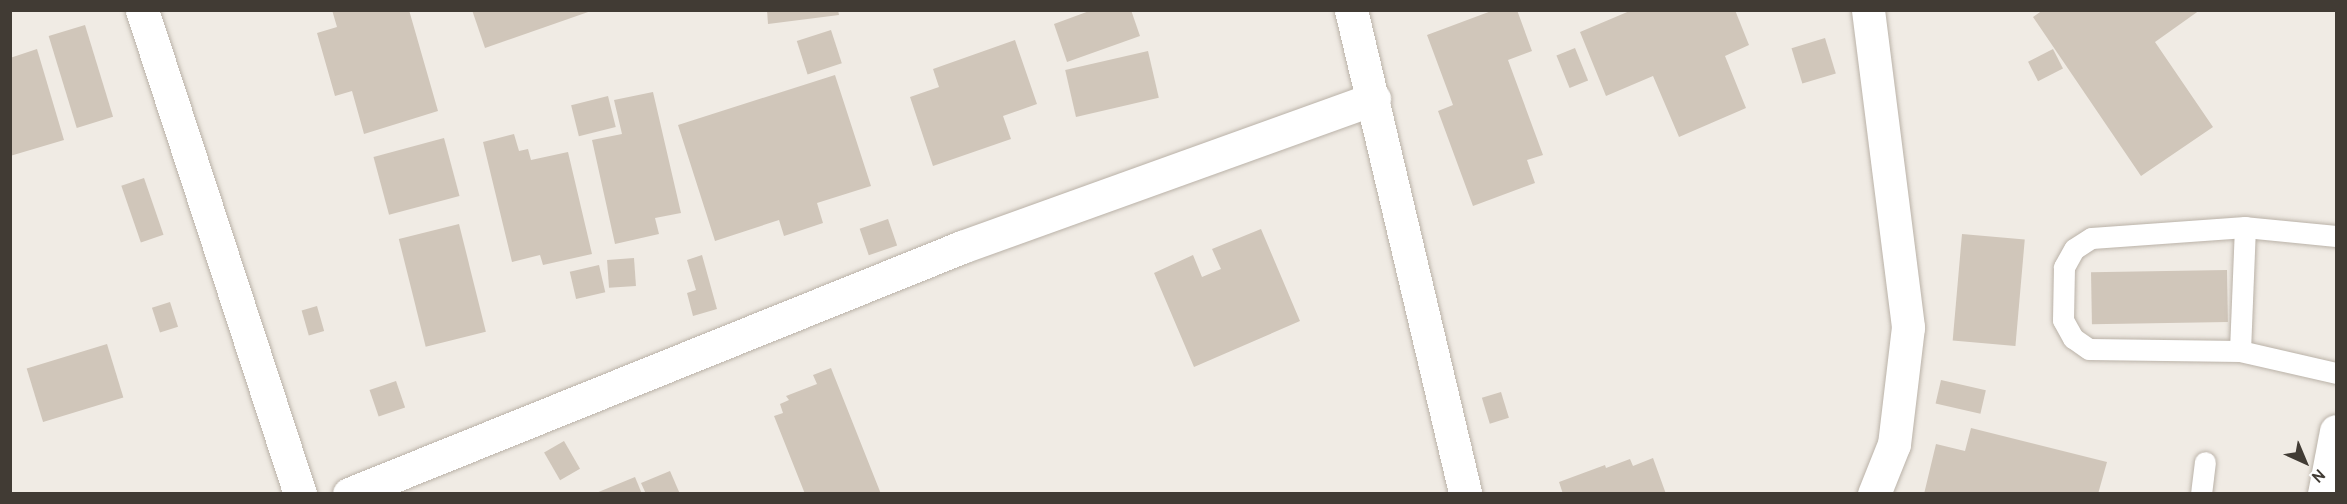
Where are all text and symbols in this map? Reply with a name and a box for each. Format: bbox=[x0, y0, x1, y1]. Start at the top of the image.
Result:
north arrow bbox=[2275, 432, 2335, 492]
text: N bbox=[2306, 464, 2329, 486]

